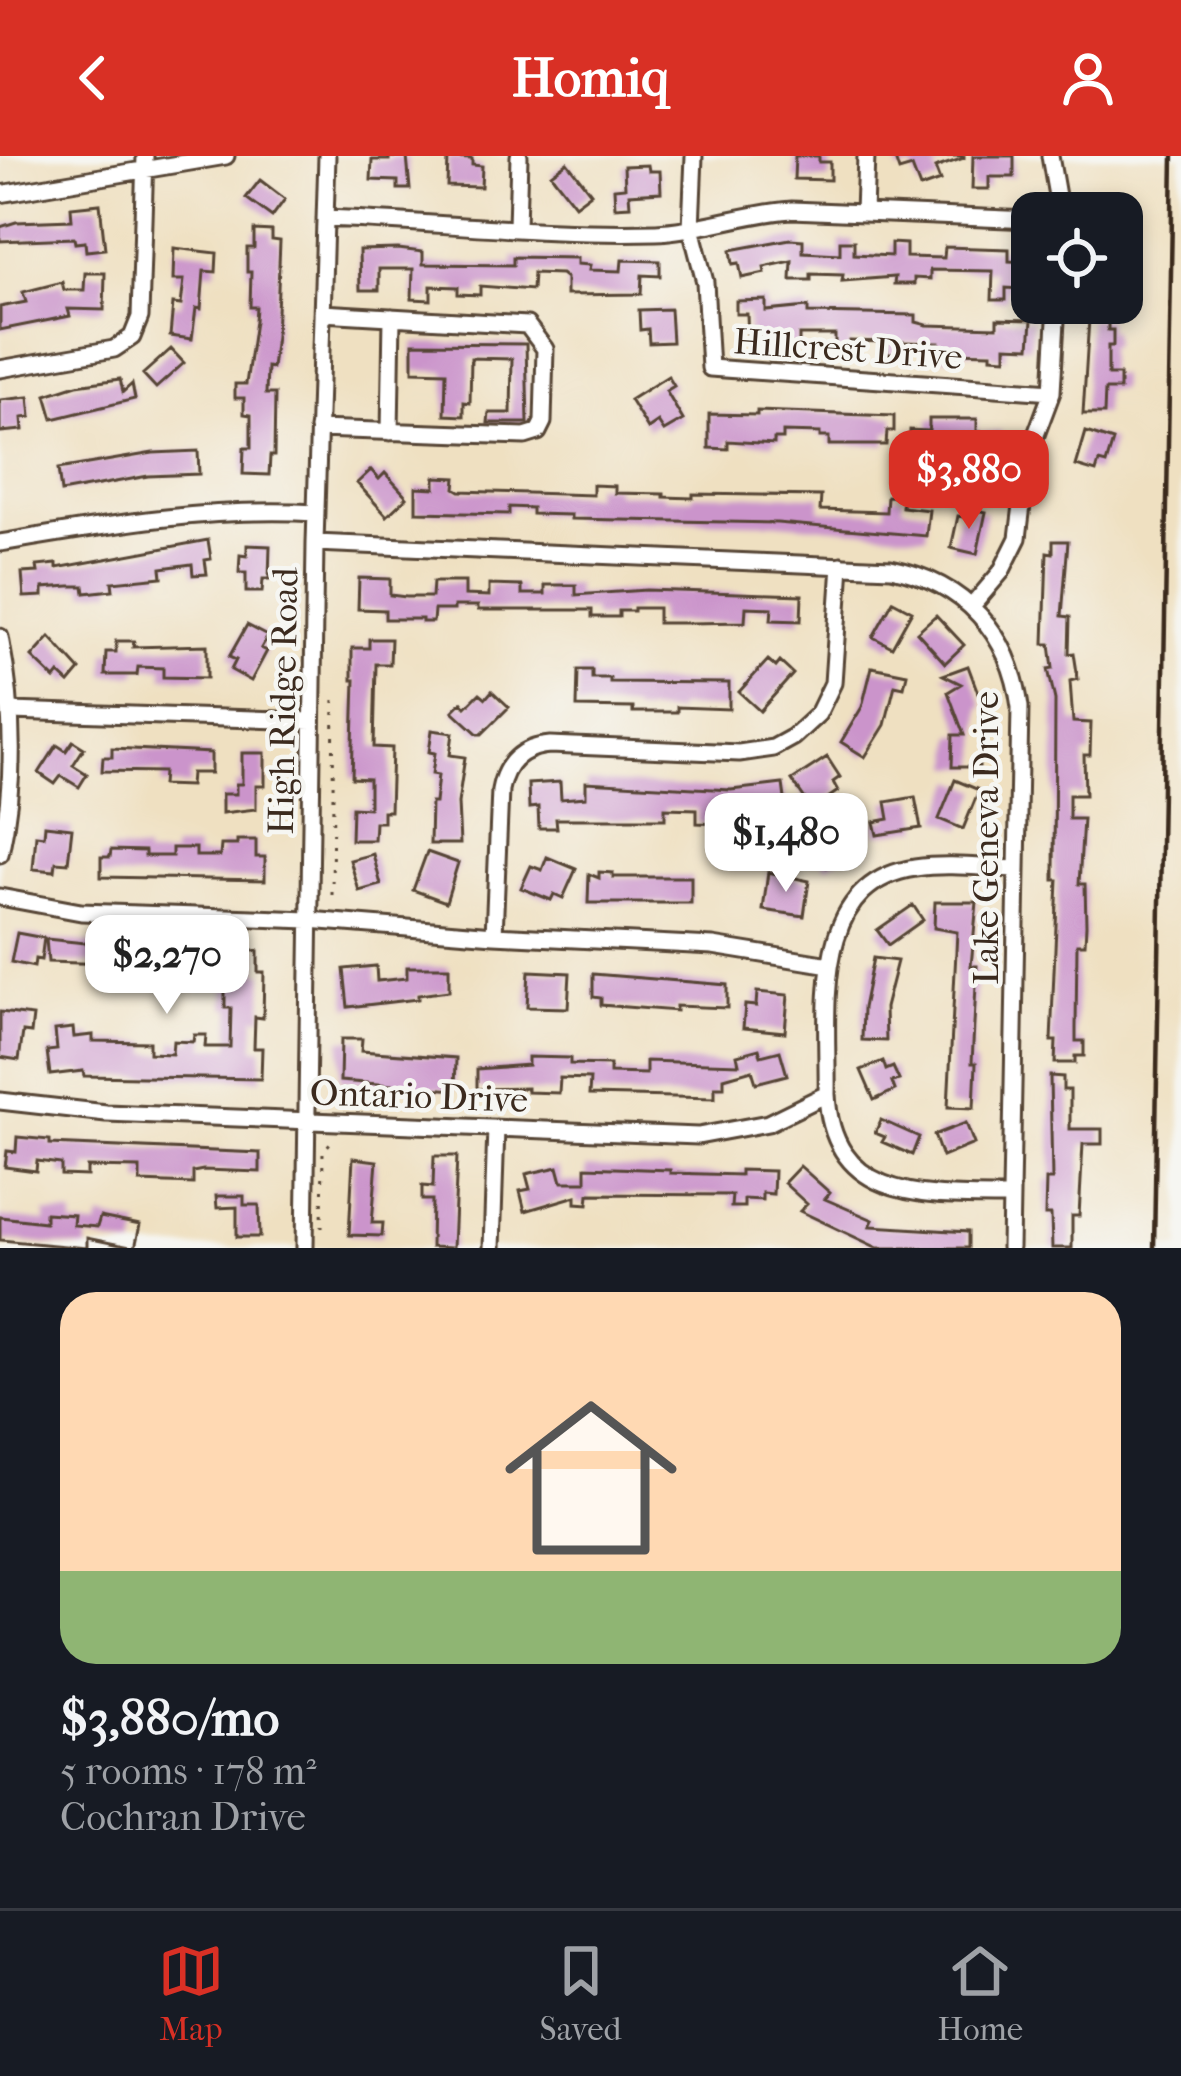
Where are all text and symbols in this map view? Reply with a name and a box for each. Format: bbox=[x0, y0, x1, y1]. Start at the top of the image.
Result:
icon: back bbox=[60, 45, 126, 111]
icon: person bbox=[1055, 45, 1121, 111]
text: Homiq bbox=[512, 47, 669, 110]
map controls bbox=[1011, 192, 1143, 324]
button: locate bbox=[1011, 192, 1143, 324]
street label: Hillcrest Drive bbox=[732, 320, 964, 378]
pin: $3,880 bbox=[871, 430, 1067, 532]
text: $3,880 bbox=[916, 446, 1022, 492]
street label: High Ridge Road bbox=[260, 567, 306, 835]
street label: Lake Geneva Drive bbox=[965, 691, 1007, 985]
pin: $1,480 bbox=[688, 793, 884, 895]
text: $1,480 bbox=[732, 809, 840, 855]
pin: $2,270 bbox=[69, 915, 265, 1017]
text: $2,270 bbox=[112, 931, 222, 977]
street label: Ontario Drive bbox=[309, 1071, 529, 1121]
icon: home bbox=[483, 1370, 699, 1586]
text: $3,880/mo bbox=[60, 1688, 279, 1748]
text: 5 rooms · 178 m² bbox=[60, 1748, 316, 1794]
text: Cochran Drive bbox=[60, 1794, 306, 1840]
tab: Map bbox=[158, 1938, 224, 2049]
tab: Saved bbox=[540, 1938, 621, 2049]
tab: Home bbox=[937, 1938, 1023, 2049]

